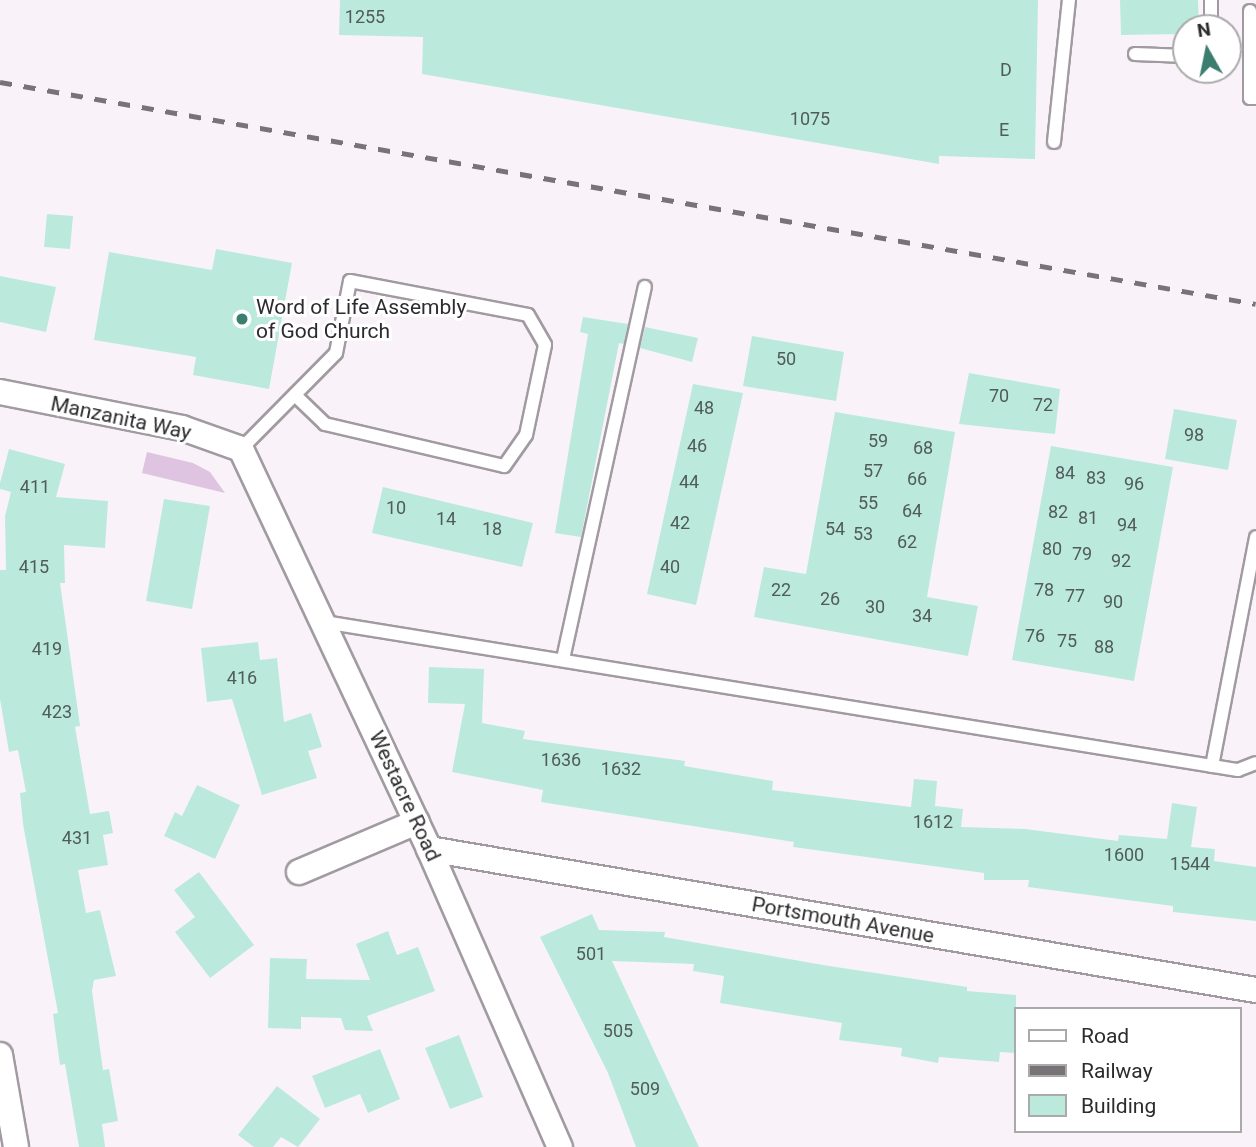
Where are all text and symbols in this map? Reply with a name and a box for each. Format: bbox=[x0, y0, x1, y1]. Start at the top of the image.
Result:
house number: 1255 bbox=[345, 6, 385, 28]
north arrow bbox=[1172, 14, 1242, 84]
text: N bbox=[1196, 17, 1212, 42]
house number: D bbox=[1000, 59, 1012, 81]
house number: 1075 bbox=[790, 108, 830, 130]
house number: E bbox=[999, 119, 1009, 141]
place label: Word of Life Assembly of God Church bbox=[256, 294, 466, 344]
marker: Word of Life Assembly of God Church bbox=[234, 311, 250, 327]
house number: 50 bbox=[776, 348, 796, 370]
house number: 70 bbox=[989, 385, 1009, 407]
street label: Manzanita Way bbox=[48, 391, 194, 445]
house number: 72 bbox=[1033, 394, 1053, 416]
house number: 48 bbox=[694, 397, 714, 419]
house number: 98 bbox=[1184, 424, 1204, 446]
house number: 59 bbox=[868, 430, 888, 452]
house number: 46 bbox=[687, 435, 707, 457]
house number: 68 bbox=[913, 437, 933, 459]
house number: 57 bbox=[863, 460, 883, 482]
house number: 84 bbox=[1055, 462, 1075, 484]
house number: 83 bbox=[1086, 467, 1106, 489]
house number: 66 bbox=[907, 468, 927, 490]
house number: 44 bbox=[679, 471, 699, 493]
house number: 96 bbox=[1124, 473, 1144, 495]
house number: 411 bbox=[20, 476, 50, 498]
house number: 55 bbox=[858, 492, 878, 514]
house number: 10 bbox=[386, 497, 406, 519]
house number: 64 bbox=[902, 500, 922, 522]
house number: 82 bbox=[1048, 501, 1068, 523]
house number: 81 bbox=[1078, 507, 1098, 529]
house number: 14 bbox=[436, 508, 456, 530]
house number: 42 bbox=[670, 512, 690, 534]
house number: 94 bbox=[1117, 514, 1137, 536]
house number: 18 bbox=[482, 518, 502, 540]
house number: 54 bbox=[825, 518, 845, 540]
house number: 53 bbox=[853, 523, 873, 545]
house number: 62 bbox=[897, 531, 917, 553]
house number: 80 bbox=[1042, 538, 1062, 560]
house number: 79 bbox=[1072, 543, 1092, 565]
house number: 92 bbox=[1111, 550, 1131, 572]
house number: 415 bbox=[19, 556, 49, 578]
house number: 40 bbox=[660, 556, 680, 578]
house number: 22 bbox=[771, 579, 791, 601]
house number: 78 bbox=[1034, 579, 1054, 601]
house number: 77 bbox=[1065, 585, 1085, 607]
house number: 26 bbox=[820, 588, 840, 610]
house number: 90 bbox=[1103, 591, 1123, 613]
house number: 30 bbox=[865, 596, 885, 618]
house number: 34 bbox=[912, 605, 932, 627]
house number: 76 bbox=[1025, 625, 1045, 647]
house number: 75 bbox=[1057, 630, 1077, 652]
house number: 88 bbox=[1094, 636, 1114, 658]
house number: 419 bbox=[32, 638, 62, 660]
house number: 416 bbox=[227, 667, 257, 689]
house number: 423 bbox=[42, 701, 72, 723]
street label: Westacre Road bbox=[364, 727, 446, 865]
house number: 1636 bbox=[541, 749, 581, 771]
house number: 1632 bbox=[601, 758, 641, 780]
house number: 1612 bbox=[913, 811, 953, 833]
house number: 431 bbox=[62, 827, 92, 849]
house number: 1600 bbox=[1104, 844, 1144, 866]
house number: 1544 bbox=[1170, 853, 1210, 875]
street label: Portsmouth Avenue bbox=[750, 892, 936, 948]
house number: 501 bbox=[576, 943, 606, 965]
legend bbox=[1014, 1007, 1242, 1133]
house number: 505 bbox=[603, 1020, 633, 1042]
text: Road bbox=[1081, 1024, 1129, 1048]
text: Railway bbox=[1081, 1059, 1153, 1083]
house number: 509 bbox=[630, 1078, 660, 1100]
text: Building bbox=[1081, 1094, 1156, 1118]

